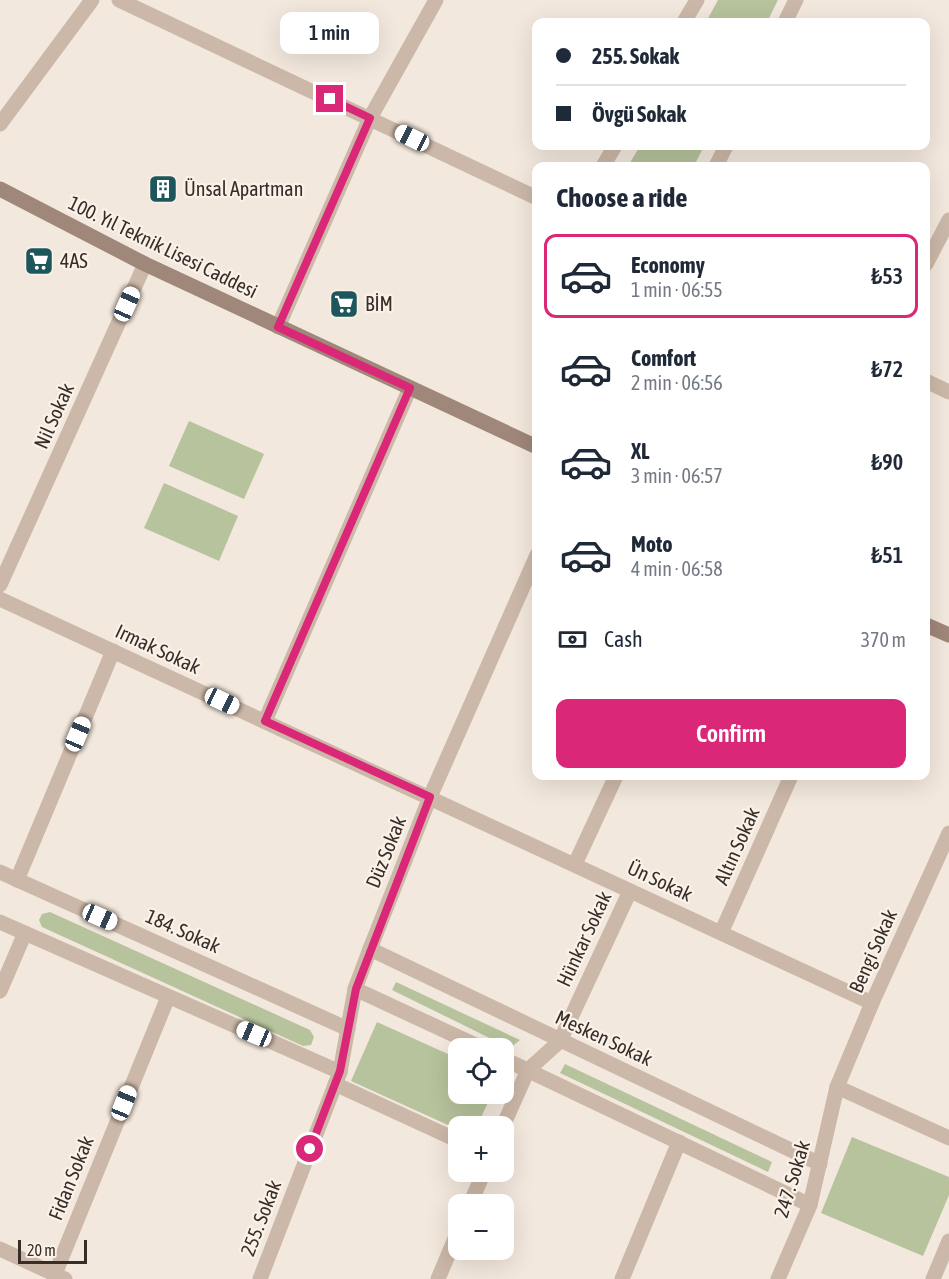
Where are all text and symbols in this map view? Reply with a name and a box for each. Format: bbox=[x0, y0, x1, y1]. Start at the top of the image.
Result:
callout: 1 min bbox=[280, 12, 380, 54]
text: 1 min bbox=[309, 21, 350, 44]
text: 255. Sokak bbox=[592, 43, 679, 69]
route end bbox=[316, 85, 343, 112]
text: Övgü Sokak bbox=[592, 101, 686, 127]
car bbox=[392, 122, 432, 154]
building icon: Ünsal Apartman bbox=[147, 173, 179, 205]
place label: Ünsal Apartman bbox=[184, 177, 303, 200]
text: Choose a ride bbox=[556, 182, 688, 213]
street label: 100. Yıl Teknik Lisesi Caddesi bbox=[65, 191, 262, 302]
supermarket icon: 4AS bbox=[23, 245, 55, 277]
place label: 4AS bbox=[60, 249, 88, 272]
icon: car bbox=[559, 249, 613, 303]
text: Economy bbox=[631, 252, 705, 278]
text: ₺53 bbox=[871, 263, 903, 289]
text: 1 min · 06:55 bbox=[631, 278, 723, 301]
car bbox=[111, 284, 143, 324]
supermarket icon: BİM bbox=[328, 288, 360, 320]
place label: BİM bbox=[365, 292, 393, 315]
icon: car bbox=[559, 342, 613, 396]
text: Comfort bbox=[631, 345, 696, 371]
text: ₺72 bbox=[871, 356, 903, 382]
text: 2 min · 06:56 bbox=[631, 371, 723, 394]
street label: Nil Sokak bbox=[29, 379, 78, 452]
icon: car bbox=[559, 435, 613, 489]
text: XL bbox=[631, 438, 649, 464]
text: ₺90 bbox=[871, 449, 903, 475]
text: 3 min · 06:57 bbox=[631, 464, 723, 487]
icon: car bbox=[559, 528, 613, 582]
text: Moto bbox=[631, 531, 673, 557]
text: ₺51 bbox=[871, 542, 903, 568]
text: 4 min · 06:58 bbox=[631, 557, 723, 580]
street label: Irmak Sokak bbox=[112, 619, 204, 678]
icon: cash bbox=[556, 623, 589, 656]
text: Cash bbox=[604, 626, 643, 652]
text: 370 m bbox=[861, 628, 906, 651]
car bbox=[202, 685, 242, 717]
button: Confirm bbox=[556, 699, 906, 768]
car bbox=[63, 714, 93, 754]
street label: Altın Sokak bbox=[709, 803, 764, 888]
street label: Düz Sokak bbox=[361, 812, 410, 891]
street label: Ün Sokak bbox=[624, 856, 696, 906]
street label: Hünkar Sokak bbox=[551, 887, 616, 990]
car bbox=[80, 901, 120, 933]
street label: 184. Sokak bbox=[142, 904, 224, 957]
street label: Bengi Sokak bbox=[844, 905, 901, 996]
street label: Mesken Sokak bbox=[552, 1005, 656, 1070]
car bbox=[234, 1019, 274, 1049]
map controls bbox=[448, 1038, 514, 1260]
button: locate bbox=[448, 1038, 514, 1104]
car bbox=[109, 1083, 139, 1123]
button: + bbox=[448, 1116, 514, 1182]
street label: Fidan Sokak bbox=[43, 1132, 98, 1223]
route start bbox=[296, 1135, 323, 1162]
street label: 247. Sokak bbox=[769, 1137, 814, 1220]
street label: 255. Sokak bbox=[236, 1177, 286, 1259]
button: − bbox=[448, 1194, 514, 1260]
scale bar bbox=[18, 1237, 87, 1264]
text: 20 m bbox=[27, 1241, 56, 1259]

